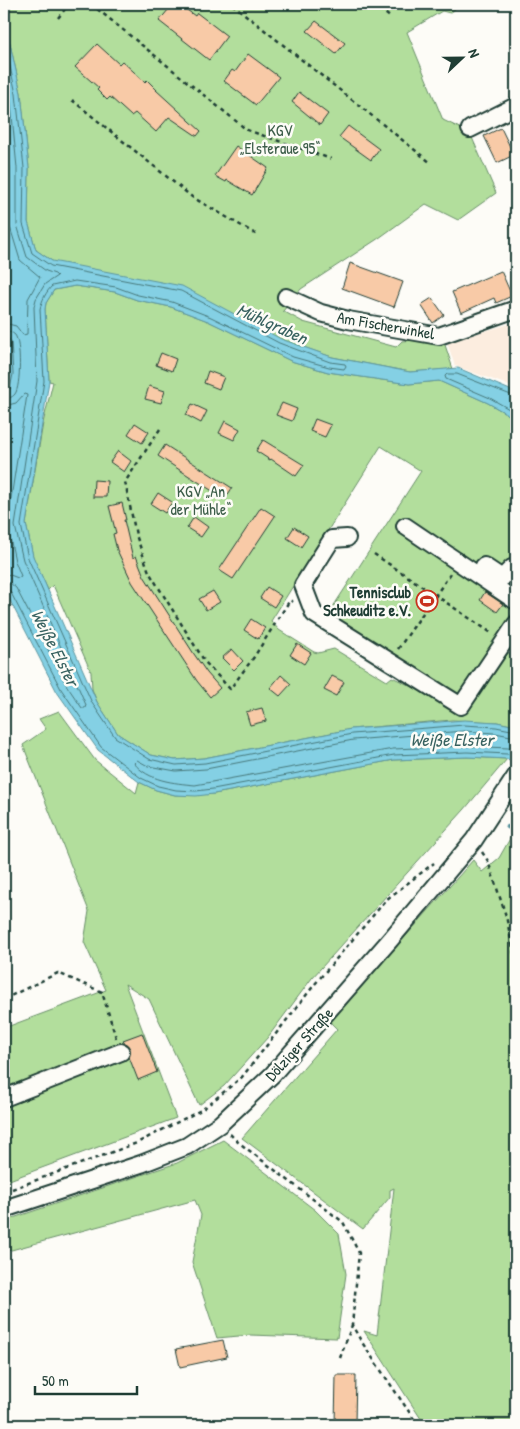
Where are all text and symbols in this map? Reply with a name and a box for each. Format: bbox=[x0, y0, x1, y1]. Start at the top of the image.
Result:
north arrow bbox=[438, 32, 488, 82]
text: N bbox=[464, 46, 485, 60]
park label: KGV „Elsteraue 95“ bbox=[240, 119, 320, 159]
water label: Mühlgraben bbox=[233, 297, 313, 351]
street label: Am Fischerwinkel bbox=[335, 306, 437, 345]
park label: KGV „An der Mühle“ bbox=[171, 480, 231, 520]
place label: Tennisclub Schkeuditz e.V. bbox=[323, 581, 411, 621]
sports icon: Tennisclub Schkeuditz e.V. bbox=[415, 589, 439, 613]
water label: Weiße Elster bbox=[25, 605, 86, 692]
water label: Weiße Elster bbox=[410, 727, 496, 752]
street label: Dölziger Straße bbox=[260, 1002, 338, 1086]
scale bar bbox=[35, 1364, 138, 1396]
text: 50 m bbox=[42, 1370, 69, 1391]

